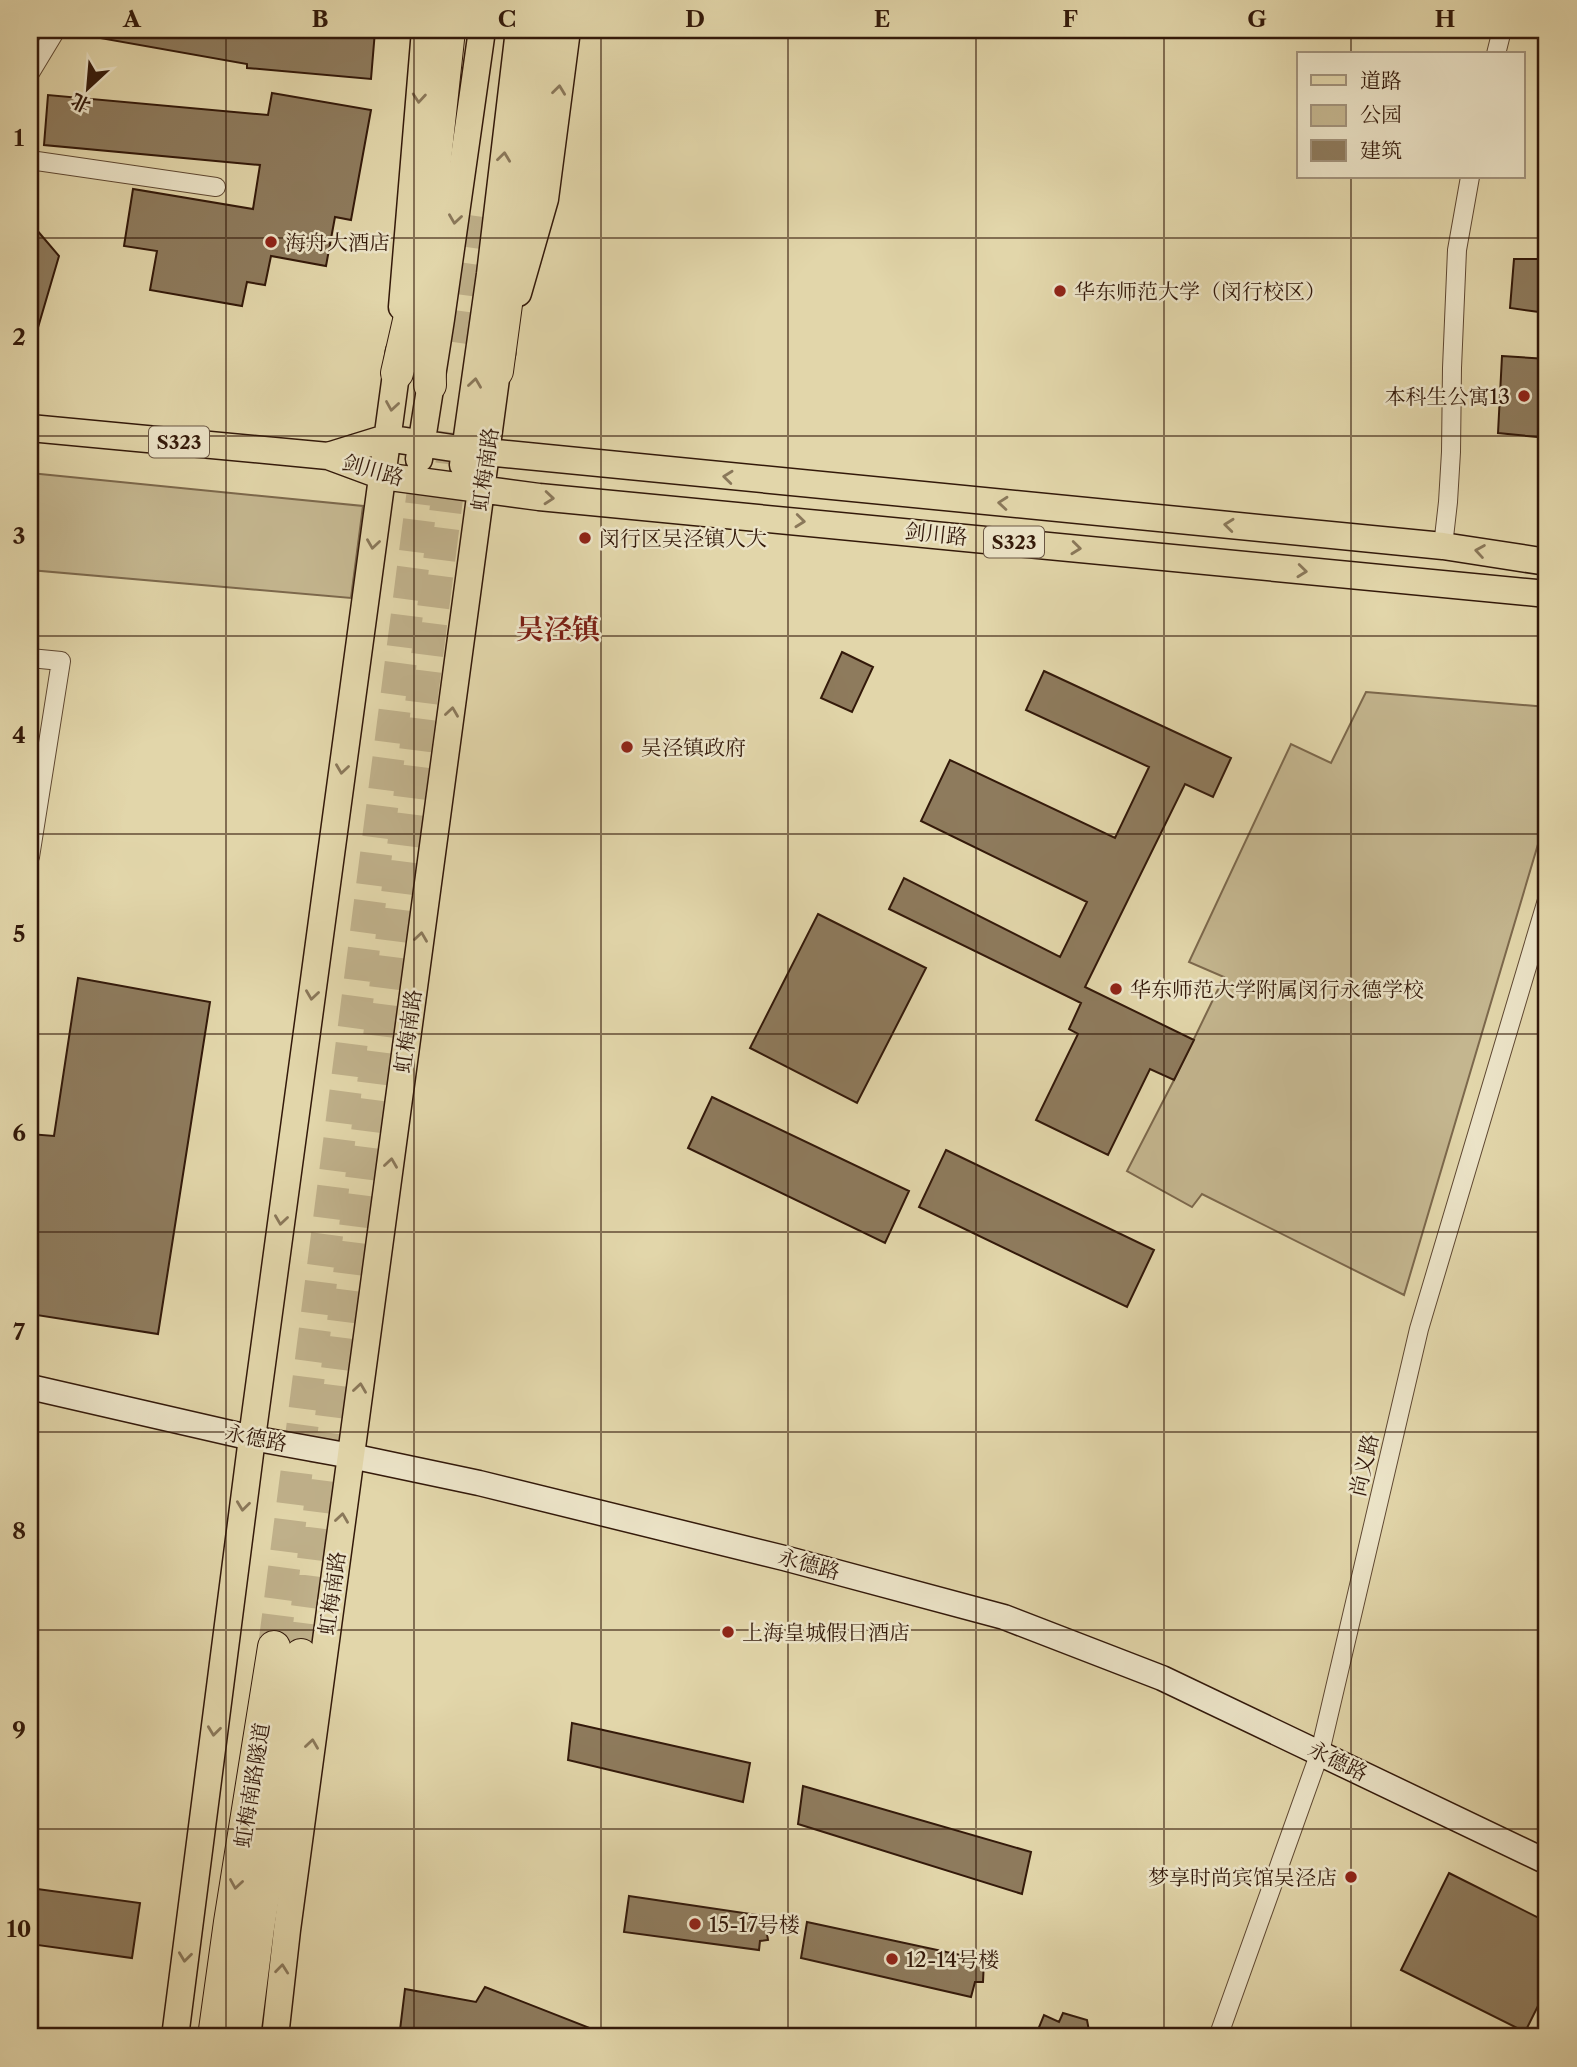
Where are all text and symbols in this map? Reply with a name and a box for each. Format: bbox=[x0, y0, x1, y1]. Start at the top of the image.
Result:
text: A bbox=[122, 5, 142, 33]
text: B bbox=[311, 5, 329, 33]
text: C bbox=[498, 5, 516, 33]
text: D bbox=[685, 5, 705, 33]
text: E bbox=[874, 5, 890, 33]
text: F bbox=[1062, 5, 1078, 33]
text: G bbox=[1247, 5, 1267, 33]
text: H bbox=[1435, 5, 1456, 33]
north arrow bbox=[52, 52, 122, 122]
legend bbox=[1297, 52, 1524, 178]
text: 道路 bbox=[1360, 68, 1402, 93]
one-way arrow bbox=[552, 84, 567, 96]
text: 北 bbox=[67, 88, 94, 117]
one-way arrow bbox=[412, 92, 427, 103]
text: 公园 bbox=[1360, 102, 1402, 127]
text: 1 bbox=[14, 124, 25, 152]
text: 建筑 bbox=[1360, 138, 1402, 163]
one-way arrow bbox=[496, 151, 511, 163]
one-way arrow bbox=[448, 213, 463, 225]
place label: 海舟大酒店 bbox=[285, 230, 390, 255]
marker: 海舟大酒店 bbox=[263, 234, 279, 250]
place label: 华东师范大学（闵行校区） bbox=[1074, 279, 1326, 304]
marker: 华东师范大学（闵行校区） bbox=[1052, 283, 1068, 299]
text: 2 bbox=[12, 323, 26, 351]
one-way arrow bbox=[467, 377, 482, 389]
place label: 本科生公寓13 bbox=[1385, 384, 1510, 409]
marker: 本科生公寓13 bbox=[1516, 388, 1532, 404]
one-way arrow bbox=[385, 400, 400, 412]
road number: S323 bbox=[149, 426, 209, 458]
street label: 虹梅南路 bbox=[467, 426, 503, 512]
street label: 剑川路 bbox=[339, 449, 407, 491]
one-way arrow bbox=[722, 469, 733, 484]
one-way arrow bbox=[544, 490, 555, 505]
one-way arrow bbox=[997, 496, 1008, 511]
one-way arrow bbox=[795, 513, 806, 528]
street label: 剑川路 bbox=[903, 518, 969, 550]
one-way arrow bbox=[1223, 518, 1234, 533]
text: 3 bbox=[13, 522, 26, 550]
place label: 闵行区吴泾镇人大 bbox=[599, 526, 767, 551]
road number: S323 bbox=[984, 526, 1044, 558]
marker: 闵行区吴泾镇人大 bbox=[577, 530, 593, 546]
one-way arrow bbox=[365, 538, 380, 550]
one-way arrow bbox=[1070, 541, 1081, 556]
one-way arrow bbox=[1474, 544, 1486, 559]
one-way arrow bbox=[1296, 563, 1308, 578]
district label: 吴泾镇 bbox=[516, 612, 600, 646]
one-way arrow bbox=[444, 706, 459, 718]
text: 4 bbox=[12, 721, 26, 749]
place label: 吴泾镇政府 bbox=[641, 735, 746, 760]
marker: 吴泾镇政府 bbox=[619, 739, 635, 755]
one-way arrow bbox=[335, 764, 350, 775]
text: 5 bbox=[13, 920, 25, 948]
one-way arrow bbox=[413, 931, 428, 943]
place label: 华东师范大学附属闵行永德学校 bbox=[1130, 977, 1424, 1002]
marker: 华东师范大学附属闵行永德学校 bbox=[1108, 981, 1124, 997]
street label: 虹梅南路 bbox=[390, 988, 426, 1074]
one-way arrow bbox=[304, 989, 319, 1001]
text: 6 bbox=[12, 1119, 26, 1147]
one-way arrow bbox=[383, 1157, 398, 1169]
one-way arrow bbox=[274, 1214, 289, 1226]
text: 7 bbox=[13, 1318, 25, 1346]
one-way arrow bbox=[352, 1382, 367, 1394]
street label: 永德路 bbox=[223, 1420, 289, 1456]
street label: 尚义路 bbox=[1345, 1431, 1383, 1499]
one-way arrow bbox=[236, 1500, 251, 1511]
one-way arrow bbox=[335, 1513, 350, 1524]
text: 8 bbox=[12, 1517, 26, 1545]
street label: 永德路 bbox=[775, 1544, 843, 1584]
street label: 虹梅南路 bbox=[314, 1550, 350, 1636]
place label: 上海皇城假日酒店 bbox=[742, 1620, 910, 1645]
marker: 上海皇城假日酒店 bbox=[720, 1624, 736, 1640]
text: 9 bbox=[12, 1716, 26, 1744]
street label: 虹梅南路隧道 bbox=[230, 1721, 274, 1849]
one-way arrow bbox=[207, 1725, 222, 1737]
street label: 永德路 bbox=[1304, 1736, 1372, 1786]
one-way arrow bbox=[304, 1738, 319, 1750]
place label: 梦享时尚宾馆吴泾店 bbox=[1148, 1865, 1337, 1890]
marker: 梦享时尚宾馆吴泾店 bbox=[1343, 1869, 1359, 1885]
one-way arrow bbox=[229, 1878, 244, 1890]
place label: 15-17号楼 bbox=[709, 1912, 800, 1937]
text: 10 bbox=[7, 1915, 31, 1943]
marker: 15-17号楼 bbox=[687, 1916, 703, 1932]
place label: 12-14号楼 bbox=[906, 1947, 999, 1972]
marker: 12-14号楼 bbox=[884, 1951, 900, 1967]
one-way arrow bbox=[178, 1952, 193, 1963]
one-way arrow bbox=[275, 1964, 290, 1975]

